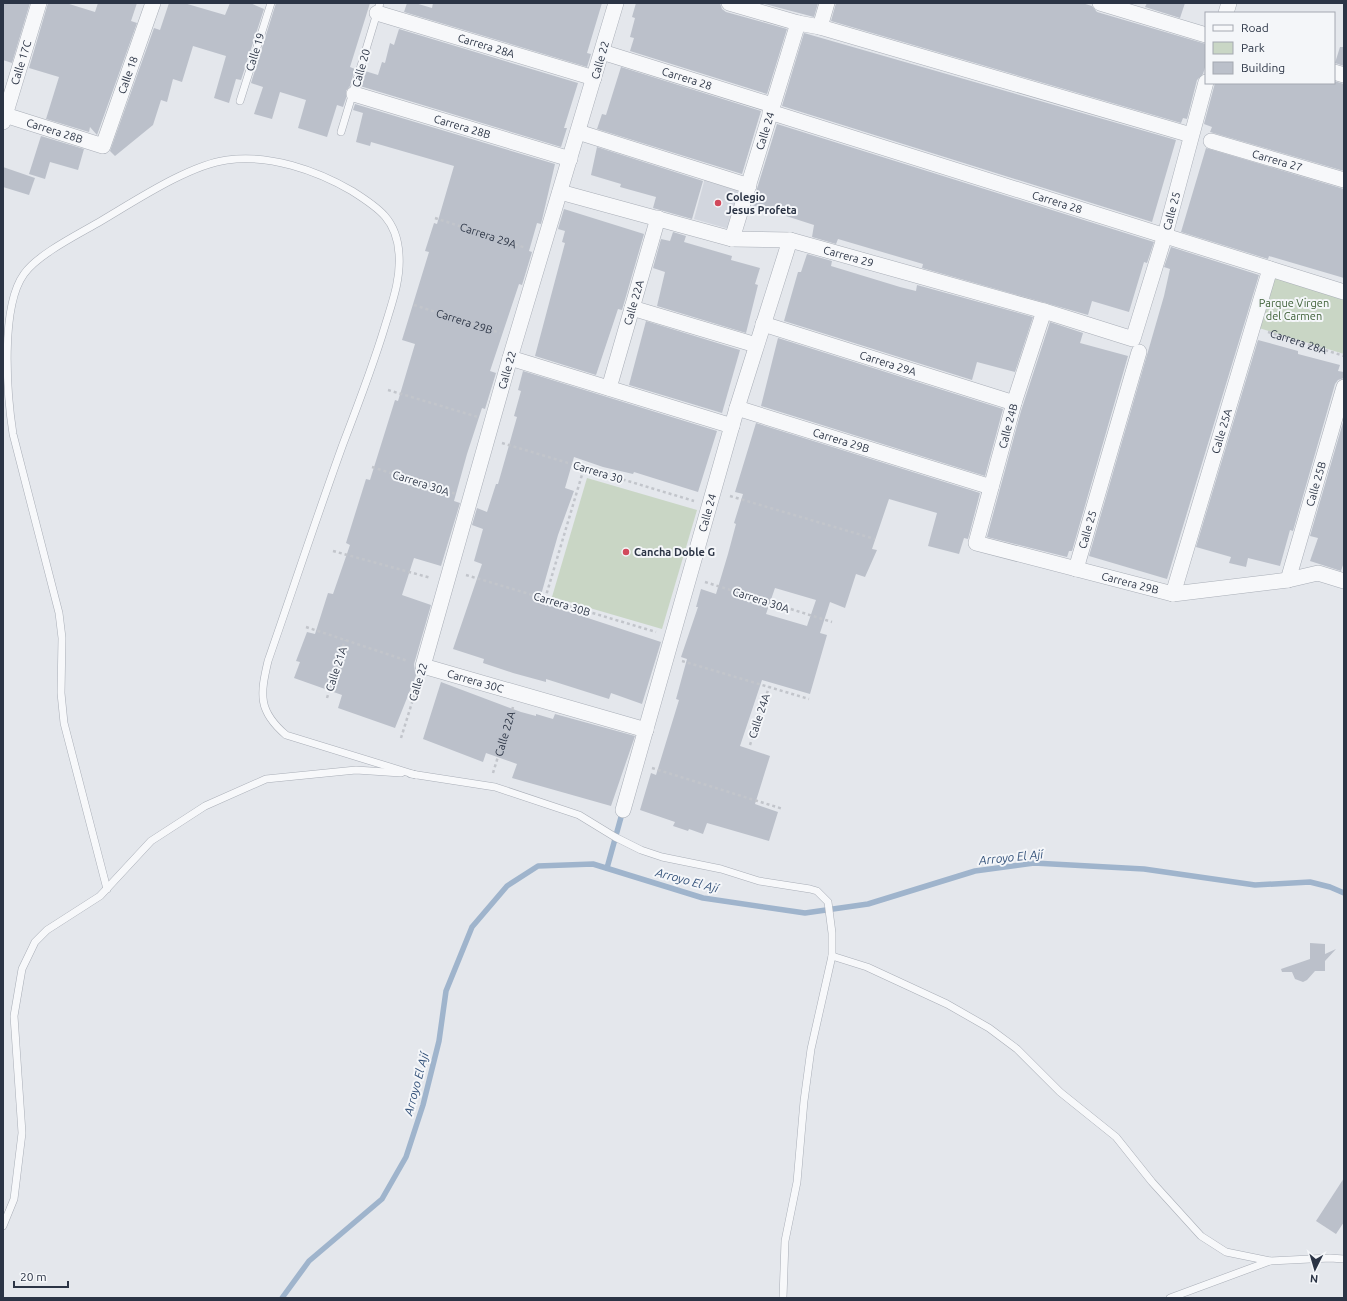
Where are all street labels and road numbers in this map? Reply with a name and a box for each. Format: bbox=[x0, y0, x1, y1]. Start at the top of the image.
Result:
street label: Calle 19 bbox=[244, 32, 266, 72]
street label: Carrera 28A bbox=[456, 32, 517, 60]
street label: Calle 17C bbox=[9, 39, 33, 86]
street label: Calle 22 bbox=[589, 40, 611, 80]
street label: Calle 20 bbox=[350, 48, 372, 88]
street label: Calle 18 bbox=[116, 54, 140, 96]
street label: Carrera 28 bbox=[661, 65, 713, 92]
street label: Calle 24 bbox=[754, 110, 776, 151]
street label: Carrera 28B bbox=[432, 112, 492, 141]
street label: Carrera 28B bbox=[25, 116, 84, 145]
street label: Carrera 27 bbox=[1251, 147, 1304, 173]
street label: Carrera 28 bbox=[1031, 189, 1084, 216]
street label: Calle 25 bbox=[1161, 191, 1182, 232]
street label: Carrera 29A bbox=[458, 221, 519, 251]
street label: Carrera 29 bbox=[822, 244, 875, 269]
street label: Calle 22A bbox=[621, 278, 646, 326]
street label: Carrera 29B bbox=[435, 307, 494, 336]
street label: Carrera 28A bbox=[1269, 327, 1329, 356]
street label: Carrera 29A bbox=[858, 349, 919, 378]
street label: Calle 22 bbox=[496, 350, 518, 390]
street label: Calle 24B bbox=[996, 402, 1020, 450]
street label: Calle 25A bbox=[1209, 406, 1234, 455]
street label: Carrera 29B bbox=[811, 426, 871, 455]
street label: Carrera 30 bbox=[572, 459, 624, 485]
street label: Calle 25B bbox=[1304, 460, 1328, 508]
street label: Carrera 30A bbox=[391, 468, 452, 498]
street label: Calle 24 bbox=[696, 492, 718, 533]
street label: Calle 25 bbox=[1076, 509, 1099, 550]
street label: Carrera 29B bbox=[1100, 570, 1160, 596]
street label: Carrera 30A bbox=[731, 585, 792, 615]
street label: Carrera 30B bbox=[532, 590, 592, 618]
street label: Calle 21A bbox=[323, 644, 349, 693]
street label: Calle 22 bbox=[407, 662, 429, 702]
street label: Carrera 30C bbox=[446, 667, 505, 695]
street label: Calle 24A bbox=[746, 691, 772, 740]
street label: Calle 22A bbox=[492, 709, 518, 758]

